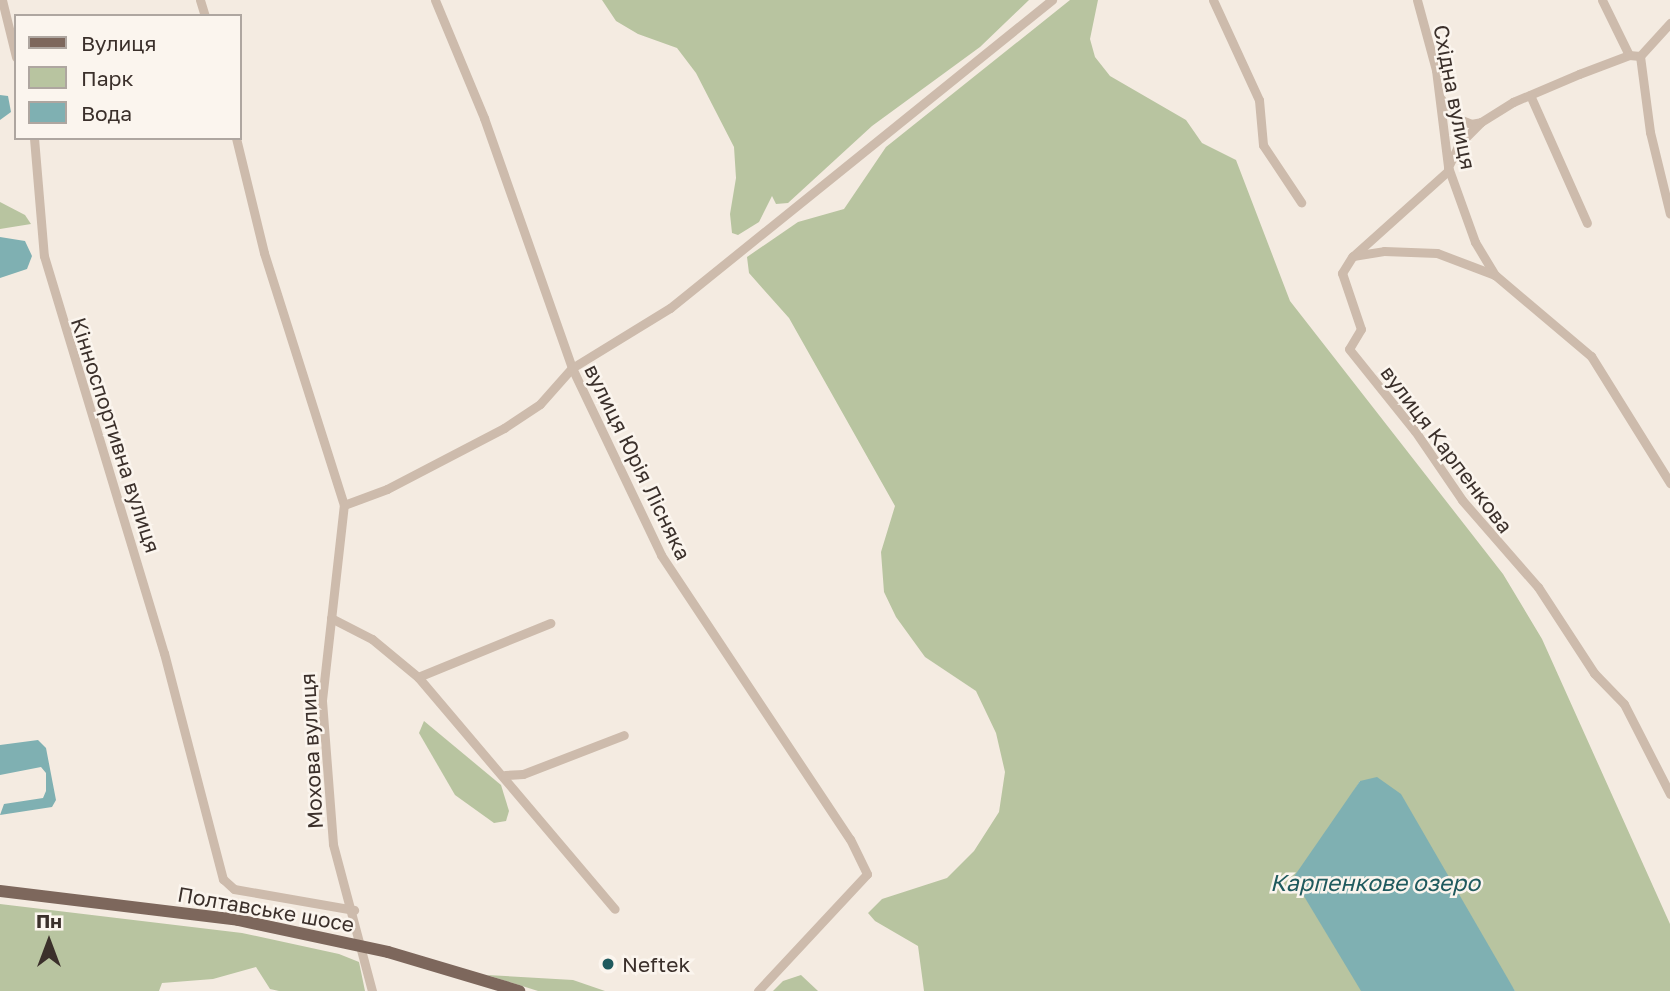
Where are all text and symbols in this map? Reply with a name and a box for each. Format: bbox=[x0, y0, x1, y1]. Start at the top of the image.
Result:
legend bbox=[14, 14, 242, 140]
street label: Східна вулиця bbox=[1429, 22, 1481, 172]
text: Вулиця bbox=[81, 30, 157, 56]
text: Парк bbox=[81, 65, 134, 91]
text: Вода bbox=[81, 100, 132, 126]
street label: Кінноспортивна вулиця bbox=[66, 314, 166, 556]
street label: вулиця Юрія Лісняка bbox=[580, 360, 696, 564]
street label: вулиця Карпенкова bbox=[1376, 360, 1518, 538]
street label: Мохова вулиця bbox=[294, 672, 328, 830]
water label: Карпенкове озеро bbox=[1270, 868, 1480, 896]
street label: Полтавське шосе bbox=[176, 881, 356, 937]
north arrow bbox=[14, 907, 84, 977]
text: Пн bbox=[36, 909, 62, 932]
place label: Neftek bbox=[622, 951, 690, 977]
marker: Neftek bbox=[600, 956, 616, 972]

